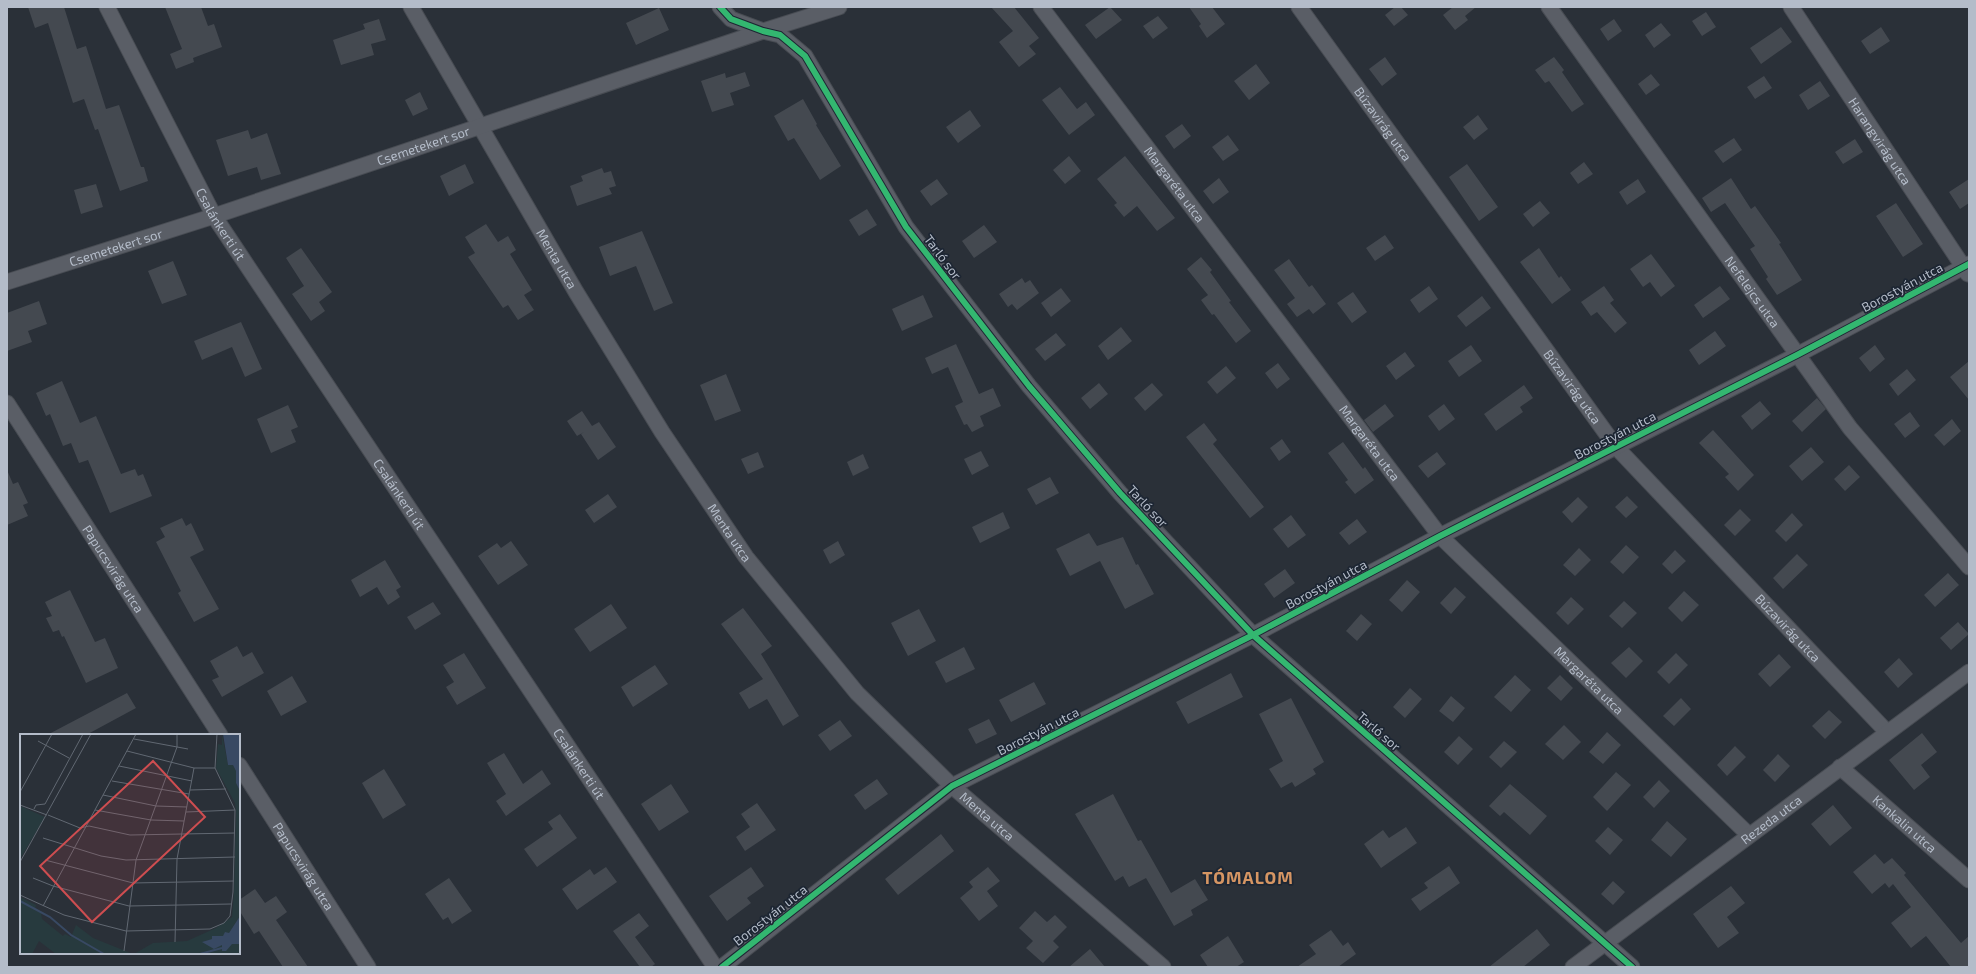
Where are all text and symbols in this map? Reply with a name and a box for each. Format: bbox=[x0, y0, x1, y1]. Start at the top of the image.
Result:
street label: Búzavirág utca bbox=[1351, 84, 1415, 164]
street label: Harangvirág utca bbox=[1845, 94, 1915, 188]
street label: Csemetekert sor bbox=[375, 122, 472, 169]
street label: Margaréta utca bbox=[1141, 143, 1208, 225]
street label: Csalánkerti út bbox=[193, 185, 249, 263]
street label: Csemetekert sor bbox=[67, 225, 164, 270]
street label: Menta utca bbox=[533, 226, 580, 292]
street label: Tarló sor bbox=[921, 231, 965, 283]
street label: Nefelejcs utca bbox=[1722, 253, 1783, 330]
street label: Borostyán utca bbox=[1859, 259, 1945, 315]
street label: Búzavirág utca bbox=[1540, 346, 1605, 427]
street label: Margaréta utca bbox=[1336, 402, 1404, 484]
street label: Borostyán utca bbox=[1571, 408, 1659, 462]
street label: Csalánkerti út bbox=[370, 456, 429, 533]
street label: Tarló sor bbox=[1124, 482, 1172, 530]
street label: Menta utca bbox=[704, 501, 755, 565]
street label: Papucsvirág utca bbox=[79, 522, 147, 616]
street label: Borostyán utca bbox=[1283, 556, 1369, 612]
street label: Búzavirág utca bbox=[1752, 591, 1824, 665]
street label: Margaréta utca bbox=[1551, 643, 1627, 718]
street label: Borostyán utca bbox=[994, 704, 1082, 758]
street label: Tarló sor bbox=[1354, 708, 1404, 754]
street label: Csalánkerti út bbox=[550, 725, 609, 802]
inset map bbox=[20, 734, 240, 954]
street label: Menta utca bbox=[957, 788, 1018, 844]
street label: Kankalin utca bbox=[1869, 791, 1940, 856]
street label: Rezeda utca bbox=[1737, 792, 1805, 847]
street label: Papucsvirág utca bbox=[270, 819, 338, 913]
district label: TÓMALOM bbox=[1202, 867, 1294, 887]
street label: Borostyán utca bbox=[730, 881, 810, 949]

